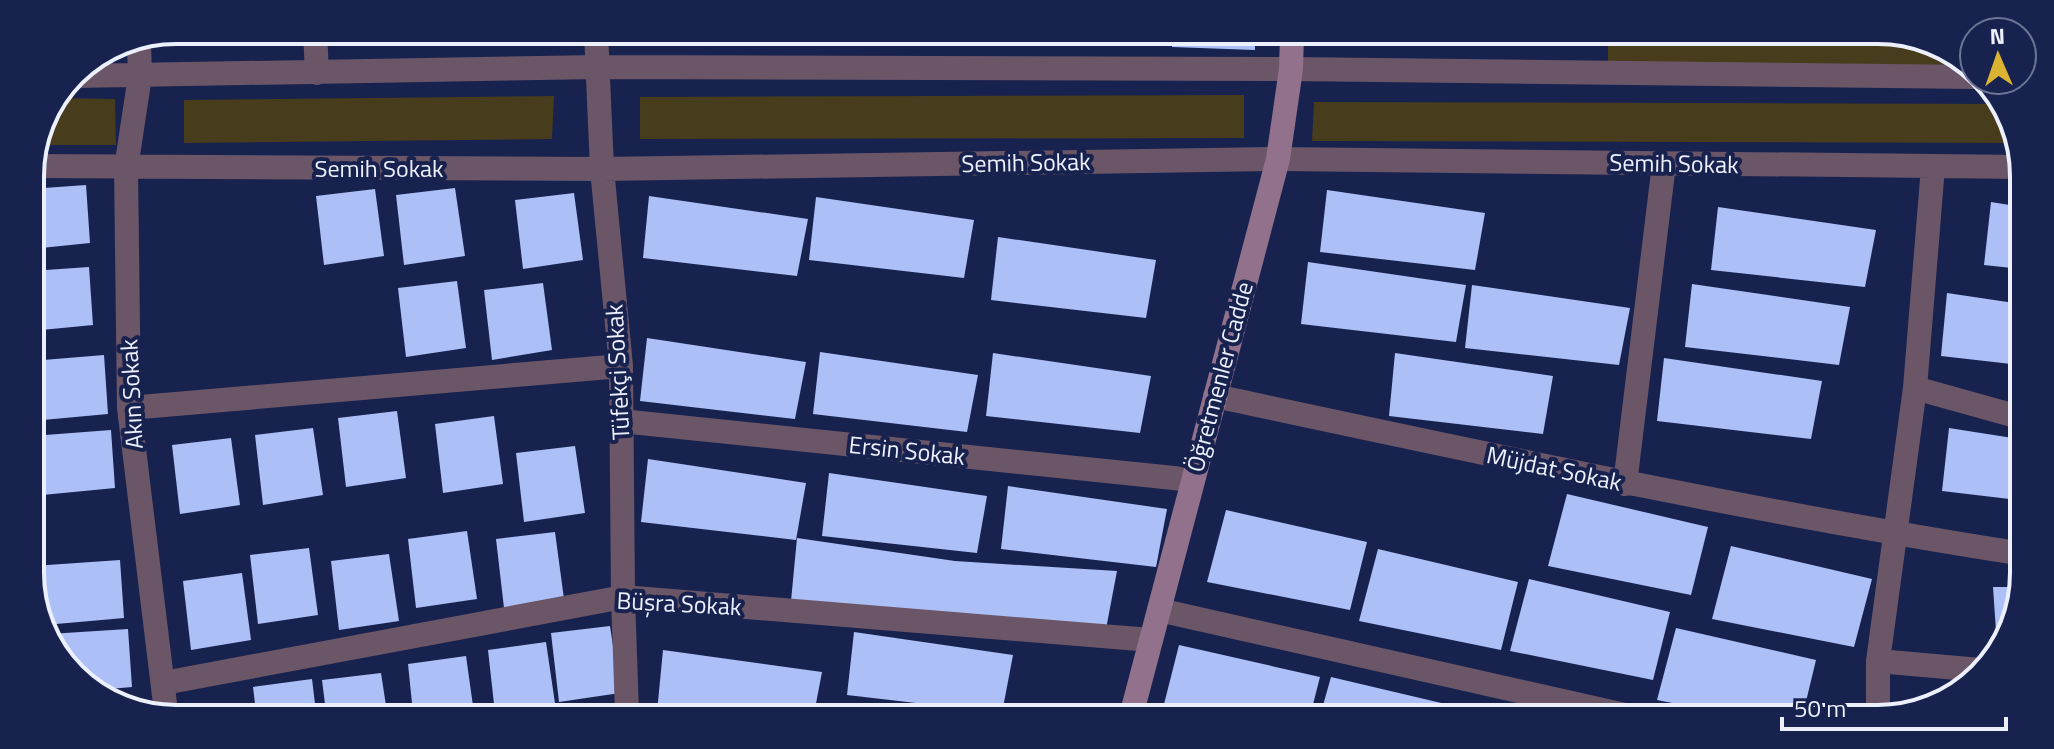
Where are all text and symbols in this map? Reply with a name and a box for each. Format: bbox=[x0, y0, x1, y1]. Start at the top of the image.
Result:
north arrow bbox=[1958, 16, 2038, 96]
text: N bbox=[1989, 19, 2006, 53]
street label: Semih Sokak bbox=[961, 143, 1091, 181]
street label: Semih Sokak bbox=[1609, 144, 1739, 182]
street label: Semih Sokak bbox=[314, 150, 444, 186]
street label: Öğretmenler Cadde bbox=[1176, 278, 1262, 476]
street label: Tüfekçi Sokak bbox=[595, 303, 639, 441]
street label: Akın Sokak bbox=[110, 338, 152, 450]
street label: Ersin Sokak bbox=[847, 426, 968, 474]
street label: Müjdat Sokak bbox=[1483, 436, 1626, 500]
street label: Büşra Sokak bbox=[616, 582, 743, 624]
scale bar bbox=[1782, 681, 2006, 731]
text: 50 m bbox=[1794, 690, 1846, 726]

